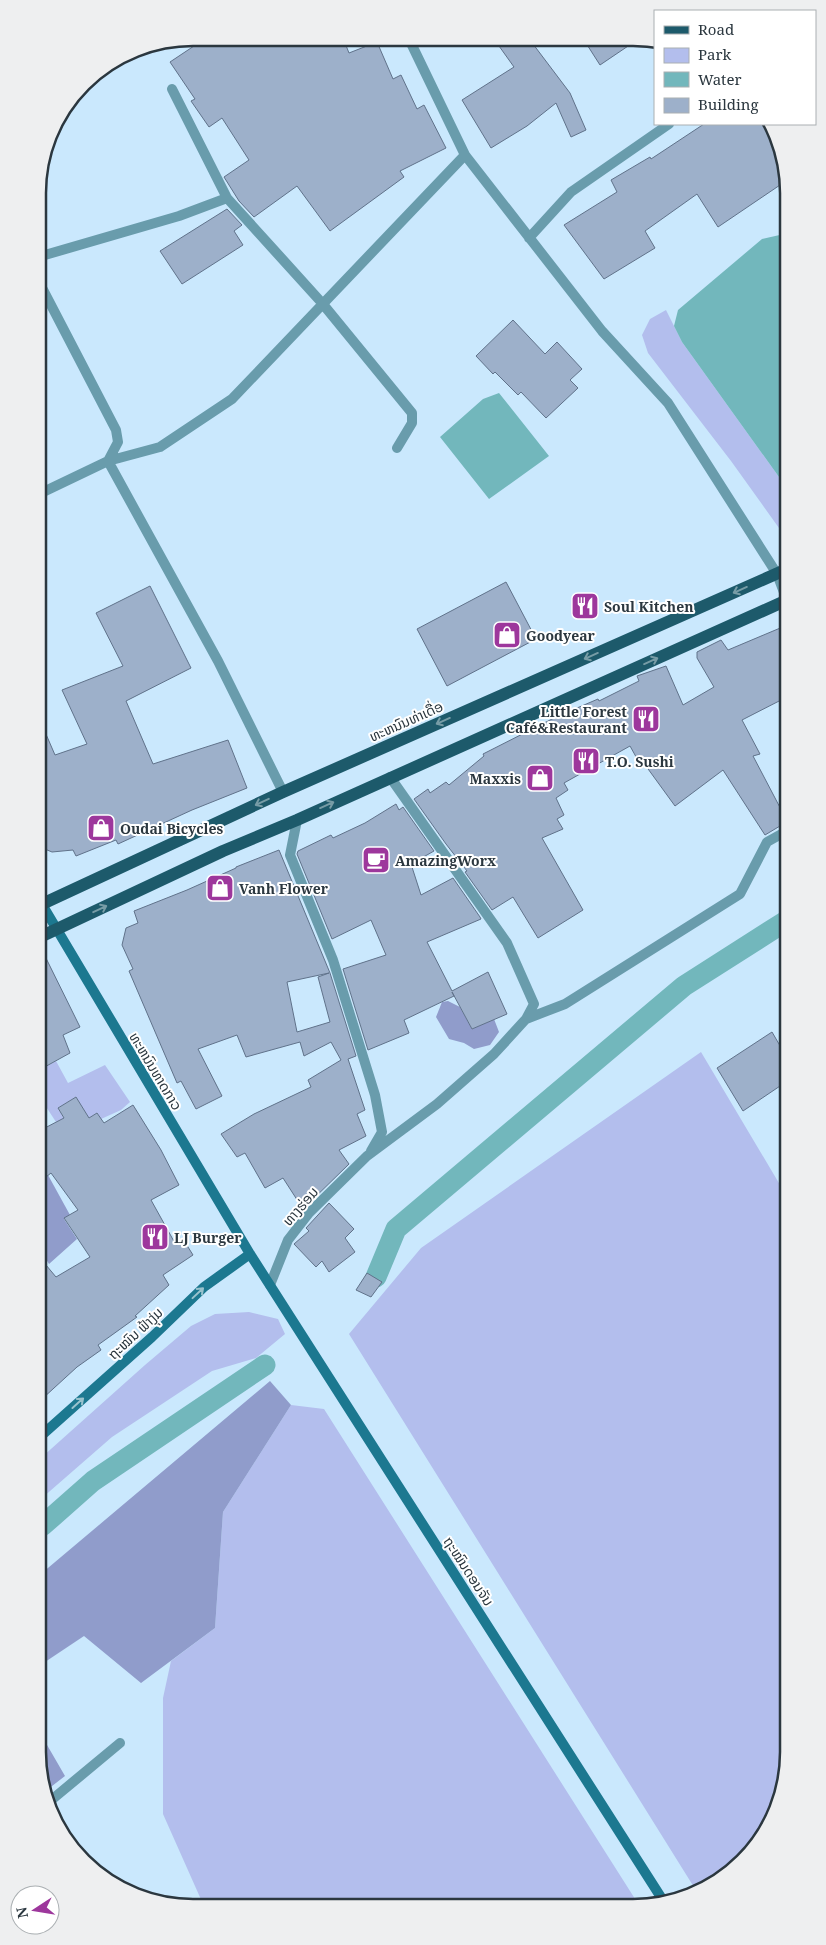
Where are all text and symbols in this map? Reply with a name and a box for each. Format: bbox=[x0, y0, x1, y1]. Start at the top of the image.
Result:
legend bbox=[654, 10, 816, 125]
text: Road bbox=[698, 19, 734, 39]
text: Park bbox=[698, 44, 732, 64]
text: Water bbox=[698, 69, 741, 89]
text: Building bbox=[698, 94, 759, 114]
one-way arrow bbox=[733, 586, 748, 596]
restaurant icon: Soul Kitchen bbox=[570, 591, 600, 621]
place label: Soul Kitchen bbox=[604, 597, 694, 616]
shop icon: Goodyear bbox=[492, 620, 522, 650]
place label: Goodyear bbox=[526, 626, 596, 645]
one-way arrow bbox=[584, 651, 599, 661]
one-way arrow bbox=[643, 655, 658, 665]
street label: ທະຫນົນທ່າເດື່ອ bbox=[366, 695, 446, 746]
place label: Little Forest Café&Restaurant bbox=[506, 702, 627, 737]
restaurant icon: Little Forest Café&Restaurant bbox=[631, 704, 661, 734]
one-way arrow bbox=[436, 717, 451, 727]
restaurant icon: T.O. Sushi bbox=[571, 746, 601, 776]
place label: T.O. Sushi bbox=[605, 752, 674, 771]
shop icon: Maxxis bbox=[525, 763, 555, 793]
place label: Maxxis bbox=[470, 769, 521, 788]
one-way arrow bbox=[255, 797, 270, 807]
one-way arrow bbox=[319, 800, 334, 810]
shop icon: Oudai Bicycles bbox=[86, 813, 116, 843]
place label: Oudai Bicycles bbox=[120, 819, 224, 838]
cafe icon: AmazingWorx bbox=[361, 845, 391, 875]
place label: AmazingWorx bbox=[395, 851, 496, 870]
shop icon: Vanh Flower bbox=[205, 873, 235, 903]
place label: Vanh Flower bbox=[239, 879, 329, 898]
one-way arrow bbox=[92, 904, 107, 914]
street label: ທະຫນົນທາດກາວ bbox=[125, 1029, 187, 1113]
street label: ທາງຮ່ອມ bbox=[278, 1182, 322, 1230]
restaurant icon: LJ Burger bbox=[140, 1222, 170, 1252]
place label: LJ Burger bbox=[174, 1228, 242, 1247]
one-way arrow bbox=[192, 1287, 204, 1299]
street label: ຖະໝົນ ຟ້າງຸ່ມ bbox=[103, 1303, 169, 1366]
one-way arrow bbox=[72, 1397, 85, 1409]
street label: ຖະໝົນດອນຈັນ bbox=[440, 1533, 498, 1609]
north arrow bbox=[10, 1885, 60, 1935]
text: N bbox=[11, 1905, 32, 1920]

